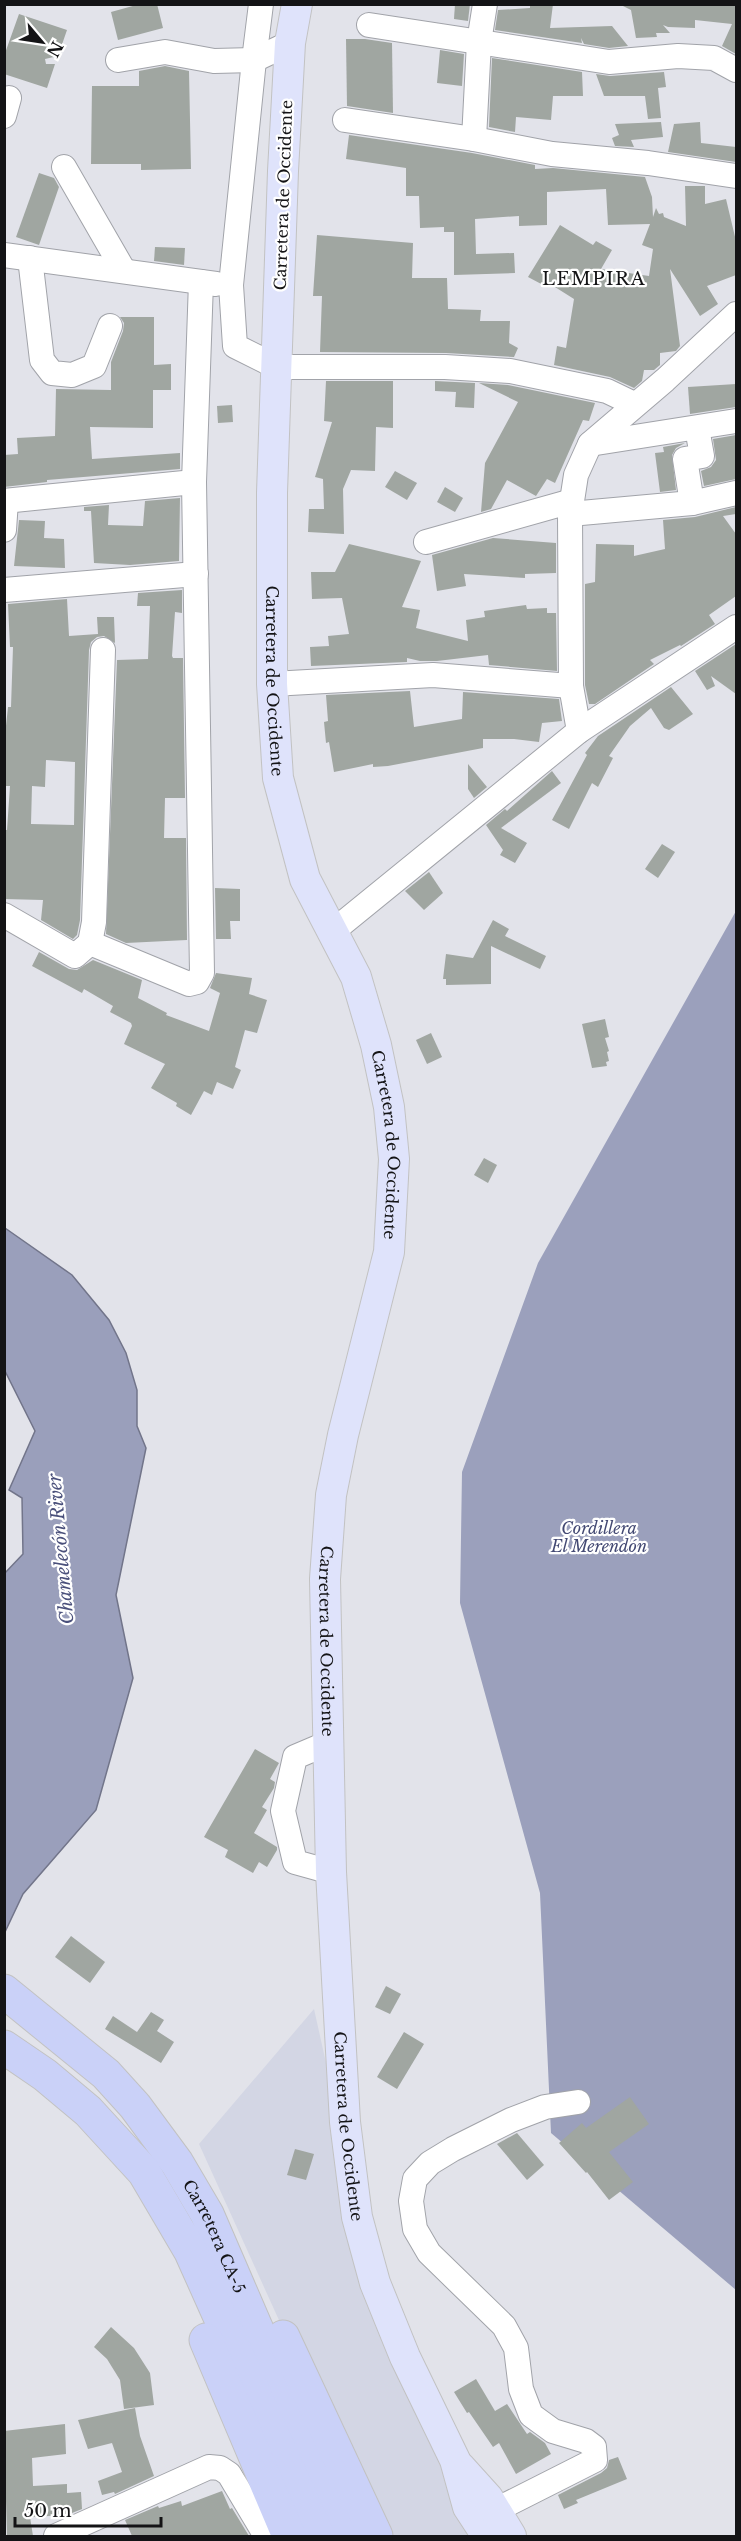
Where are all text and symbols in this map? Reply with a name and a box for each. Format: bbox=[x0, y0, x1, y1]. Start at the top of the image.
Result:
north arrow bbox=[12, 12, 72, 72]
text: N bbox=[43, 38, 68, 61]
street label: Carretera de Occidente bbox=[270, 99, 296, 291]
district label: LEMPIRA bbox=[542, 268, 646, 290]
street label: Carretera de Occidente bbox=[262, 586, 288, 777]
street label: Carretera de Occidente bbox=[367, 1048, 404, 1240]
water label: Chamelecón River bbox=[43, 1472, 79, 1625]
park label: Cordillera El Merendón bbox=[550, 1518, 647, 1556]
street label: Carretera de Occidente bbox=[315, 1545, 338, 1737]
street label: Carretera de Occidente bbox=[330, 2031, 367, 2222]
street label: Carretera CA-5 bbox=[179, 2176, 250, 2296]
scale bar bbox=[15, 2490, 160, 2528]
text: 50 m bbox=[24, 2500, 72, 2522]

